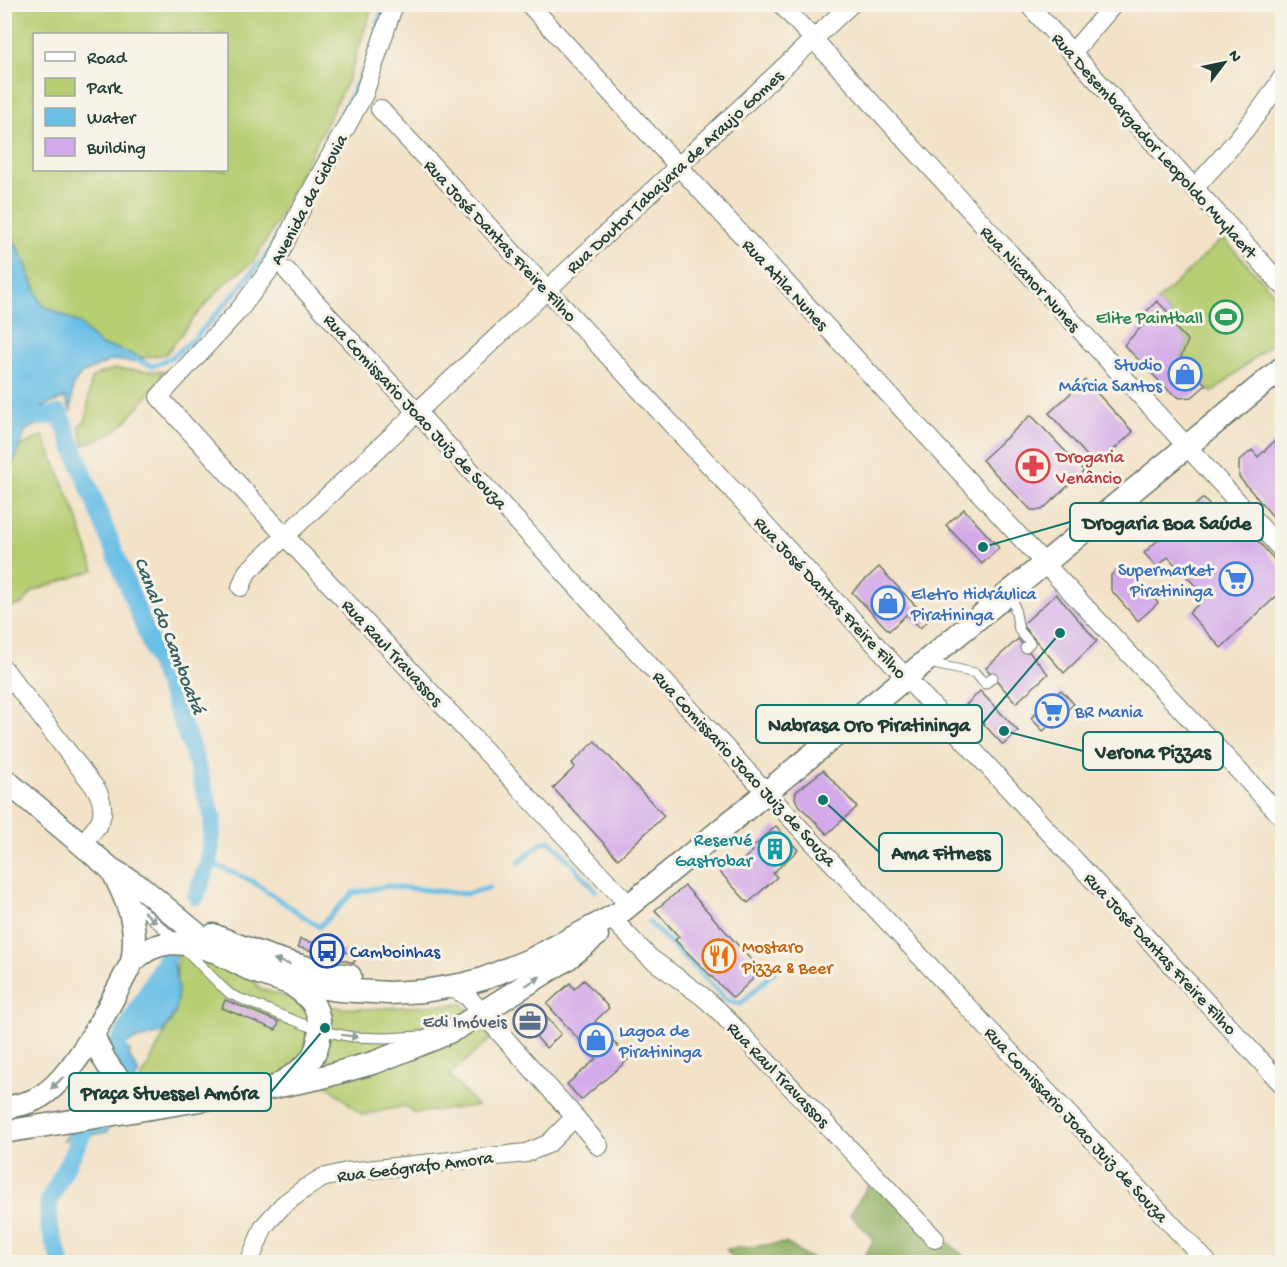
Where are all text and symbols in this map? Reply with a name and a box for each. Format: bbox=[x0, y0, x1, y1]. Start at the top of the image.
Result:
street label: Rua Desembargador Leopoldo Muylaert bbox=[1046, 29, 1261, 265]
legend bbox=[33, 33, 228, 171]
north arrow bbox=[1194, 33, 1254, 93]
text: N bbox=[1223, 47, 1245, 67]
text: Road bbox=[87, 49, 128, 70]
street label: Rua Doutor Tabajara de Araujo Gomes bbox=[563, 66, 790, 279]
text: Park bbox=[86, 79, 123, 100]
text: Water bbox=[87, 109, 137, 130]
street label: Avenida da Ciclovia bbox=[267, 130, 354, 269]
text: Building bbox=[86, 139, 146, 160]
street label: Rua José Dantas Freire Filho bbox=[418, 156, 580, 327]
street label: Rua Nicanor Nunes bbox=[975, 222, 1085, 338]
street label: Rua Atila Nunes bbox=[737, 236, 833, 337]
sports icon: Elite Paintball bbox=[1208, 299, 1244, 335]
place label: Elite Paintball bbox=[1096, 309, 1203, 330]
street label: Rua Comissario Joao Juiz de Souza bbox=[318, 311, 511, 516]
place label: Studio Márcia Santos bbox=[1059, 356, 1163, 398]
shop icon: Studio Márcia Santos bbox=[1167, 356, 1203, 392]
pharmacy icon: Drogaria Venâncio bbox=[1015, 448, 1051, 484]
place label: Drogaria Venâncio bbox=[1055, 448, 1125, 490]
callout: Drogaria Boa Saúde bbox=[1070, 503, 1263, 541]
street label: Rua José Dantas Freire Filho bbox=[748, 513, 910, 684]
text: Drogaria Boa Saúde bbox=[1081, 514, 1252, 537]
water label: Canal do Camboatá bbox=[127, 555, 209, 720]
place label: Supermarket Piratininga bbox=[1118, 561, 1215, 603]
supermarket icon: Supermarket Piratininga bbox=[1218, 561, 1254, 597]
shop icon: Eletro Hidráulica Piratininga bbox=[870, 585, 906, 621]
place label: Eletro Hidráulica Piratininga bbox=[910, 585, 1037, 627]
street label: Rua Raul Travassos bbox=[336, 596, 447, 713]
street label: Rua Comissario Joao Juiz de Souza bbox=[647, 668, 840, 873]
supermarket icon: BR Mania bbox=[1034, 693, 1070, 729]
place label: BR Mania bbox=[1074, 703, 1144, 724]
callout: Nabrasa Oro Piratininga bbox=[756, 705, 982, 743]
text: Nabrasa Oro Piratininga bbox=[768, 716, 971, 739]
callout: Verona Pizzas bbox=[1083, 732, 1223, 770]
text: Verona Pizzas bbox=[1094, 743, 1212, 766]
place label: Reservé Gastrobar bbox=[675, 831, 754, 873]
building icon: Reservé Gastrobar bbox=[757, 831, 793, 867]
callout: Ama Fitness bbox=[879, 833, 1002, 871]
text: Ama Fitness bbox=[890, 844, 992, 867]
street label: Rua José Dantas Freire Filho bbox=[1078, 869, 1240, 1040]
one-way arrow bbox=[143, 910, 158, 924]
bus stop icon: Camboinhas bbox=[309, 933, 345, 969]
restaurant icon: Mostaro Pizza & Beer bbox=[701, 938, 737, 974]
place label: Mostaro Pizza & Beer bbox=[741, 938, 834, 980]
place label: Camboinhas bbox=[350, 943, 441, 964]
one-way arrow bbox=[273, 956, 291, 966]
one-way arrow bbox=[524, 976, 541, 987]
office icon: Edi Imóveis bbox=[512, 1003, 548, 1039]
place label: Edi Imóveis bbox=[423, 1013, 508, 1034]
street label: Rua Raul Travassos bbox=[721, 1019, 834, 1134]
shop icon: Lagoa de Piratininga bbox=[578, 1022, 614, 1058]
place label: Lagoa de Piratininga bbox=[618, 1022, 703, 1064]
street label: Rua Comissario Joao Juiz de Souza bbox=[979, 1024, 1172, 1229]
one-way arrow bbox=[341, 1031, 360, 1040]
callout: Praça Stuessel Amóra bbox=[69, 1073, 271, 1111]
one-way arrow bbox=[49, 1076, 64, 1090]
text: Praça Stuessel Amóra bbox=[80, 1084, 260, 1107]
street label: Rua Geógrafo Amora bbox=[336, 1148, 495, 1188]

